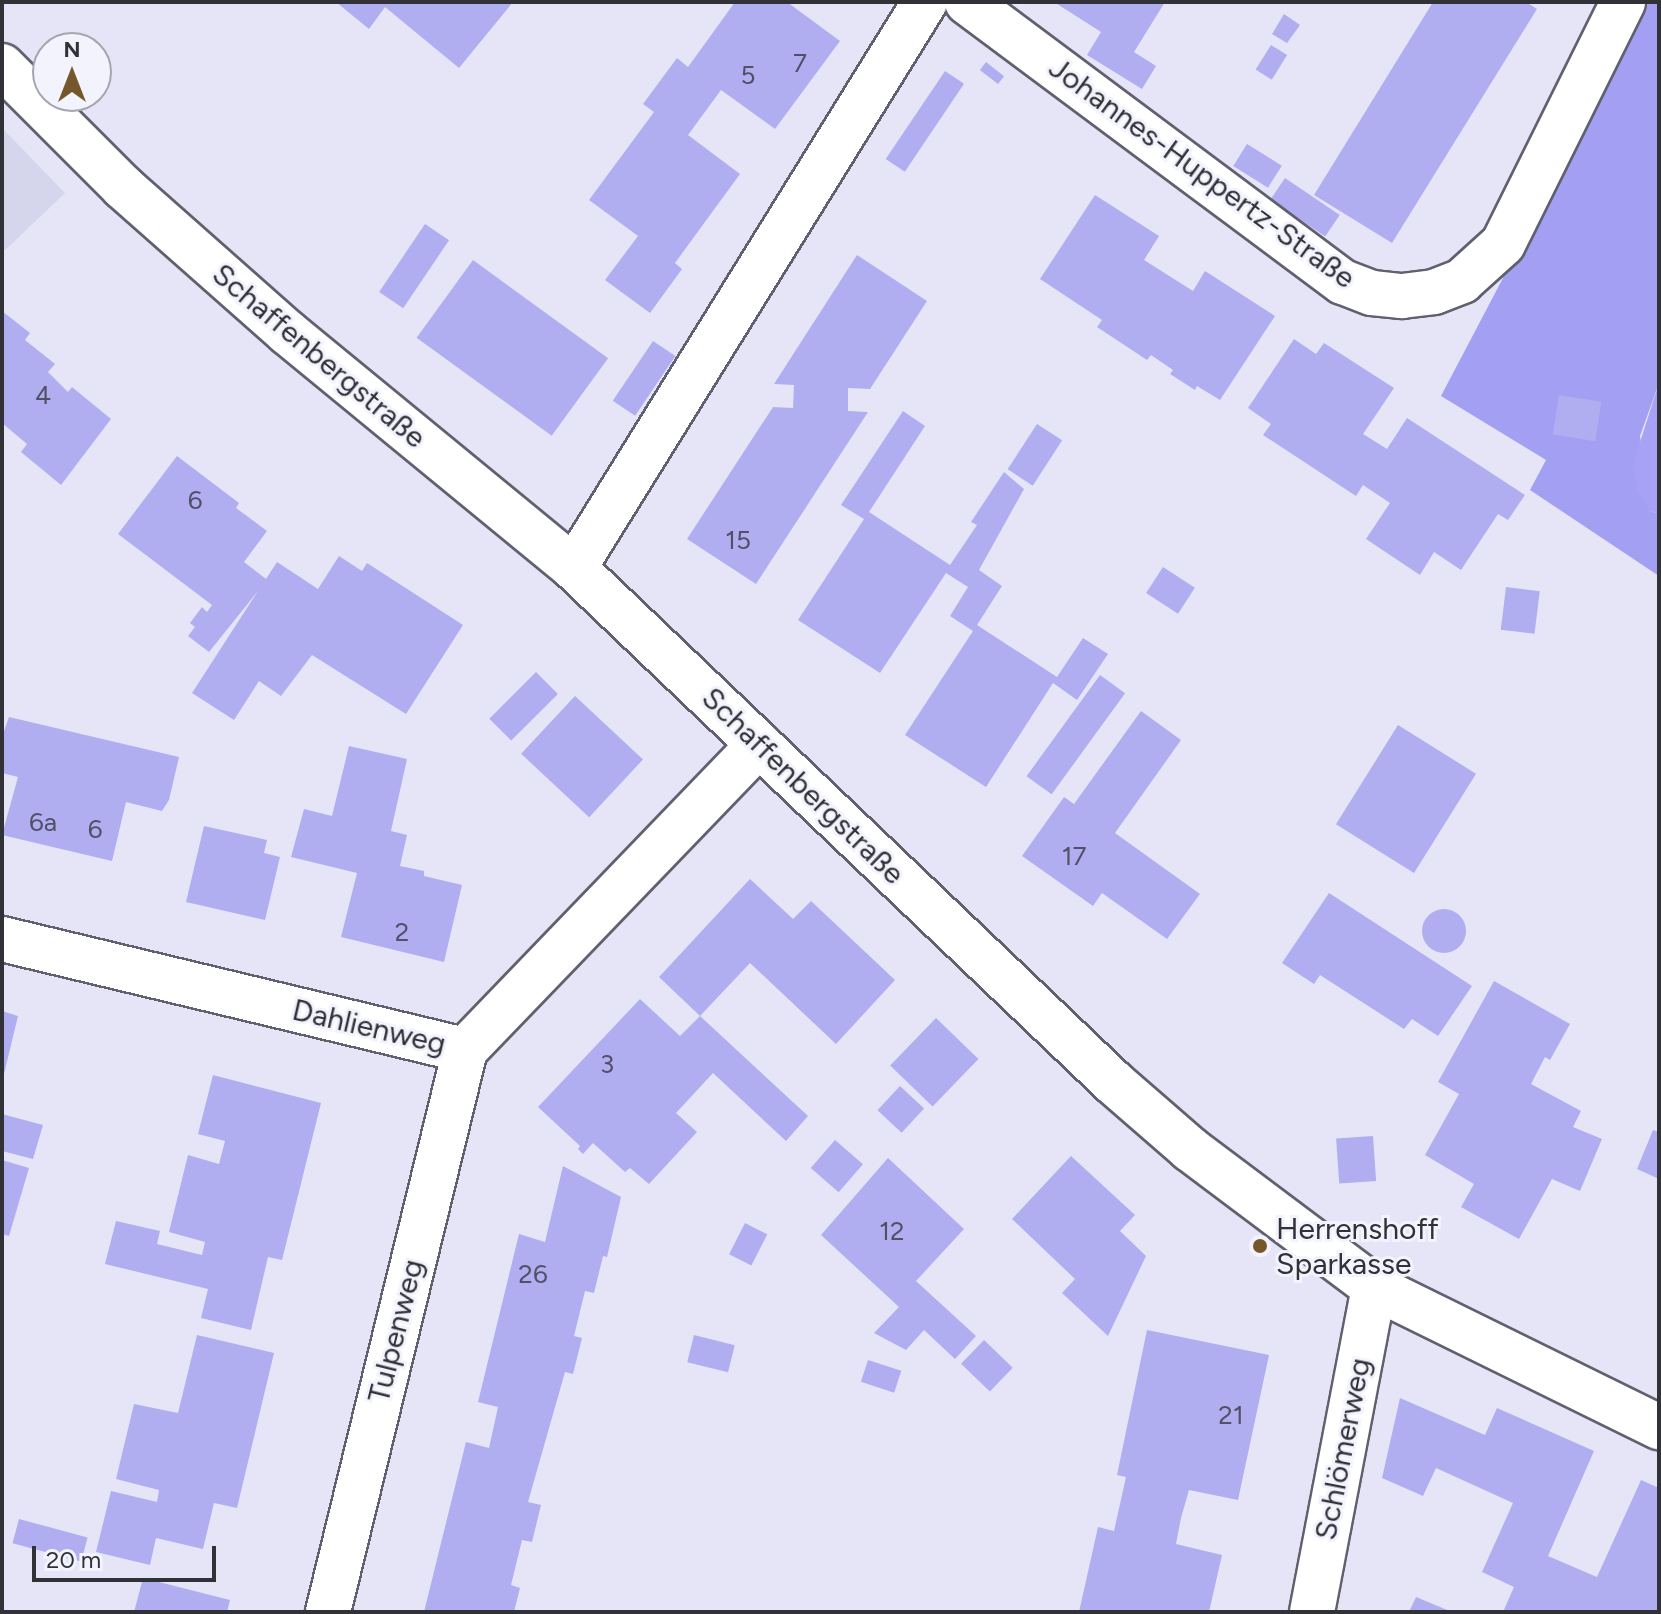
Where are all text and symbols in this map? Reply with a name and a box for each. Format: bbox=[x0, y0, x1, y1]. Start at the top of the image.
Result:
north arrow bbox=[32, 32, 112, 112]
text: N bbox=[63, 36, 81, 63]
house number: 7 bbox=[793, 48, 807, 80]
street label: Johannes-Huppertz-Straße bbox=[1042, 50, 1362, 296]
house number: 5 bbox=[741, 60, 755, 92]
street label: Schaffenbergstraße bbox=[205, 256, 433, 456]
house number: 4 bbox=[35, 380, 51, 412]
house number: 6 bbox=[188, 485, 202, 517]
house number: 15 bbox=[725, 525, 751, 557]
street label: Schaffenbergstraße bbox=[694, 680, 912, 892]
house number: 6a bbox=[29, 807, 57, 839]
house number: 6 bbox=[88, 814, 102, 846]
house number: 17 bbox=[1062, 841, 1086, 873]
house number: 2 bbox=[395, 917, 409, 949]
street label: Dahlienweg bbox=[289, 992, 449, 1062]
house number: 3 bbox=[600, 1049, 614, 1081]
place label: Herrenshoff Sparkasse bbox=[1276, 1211, 1439, 1282]
house number: 12 bbox=[879, 1216, 905, 1248]
marker: Herrenshoff Sparkasse bbox=[1251, 1237, 1269, 1255]
street label: Tulpenweg bbox=[361, 1256, 431, 1406]
house number: 26 bbox=[518, 1259, 548, 1291]
street label: Schlömerweg bbox=[1308, 1355, 1378, 1543]
house number: 21 bbox=[1218, 1400, 1244, 1432]
scale bar bbox=[36, 1530, 220, 1580]
text: 20 m bbox=[46, 1545, 101, 1574]

